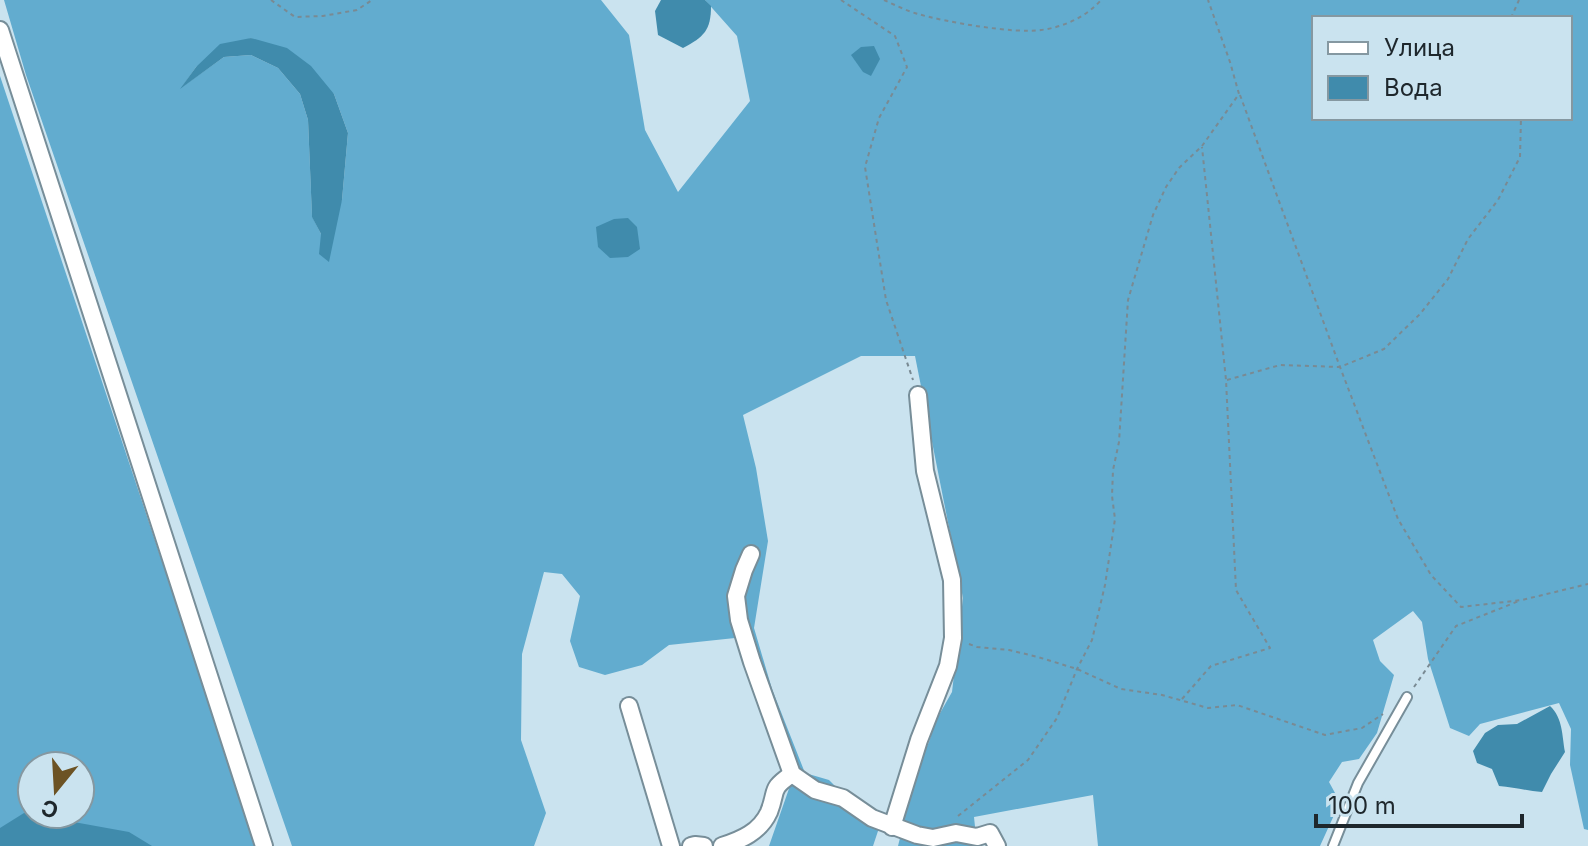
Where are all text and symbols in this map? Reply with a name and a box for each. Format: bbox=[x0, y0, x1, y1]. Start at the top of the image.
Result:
legend bbox=[1312, 16, 1572, 120]
text: Улица bbox=[1384, 33, 1455, 62]
text: Вода bbox=[1384, 73, 1443, 102]
north arrow bbox=[16, 750, 96, 830]
scale bar bbox=[1316, 778, 1522, 828]
text: 100 m bbox=[1328, 791, 1396, 820]
text: С bbox=[38, 794, 62, 824]

